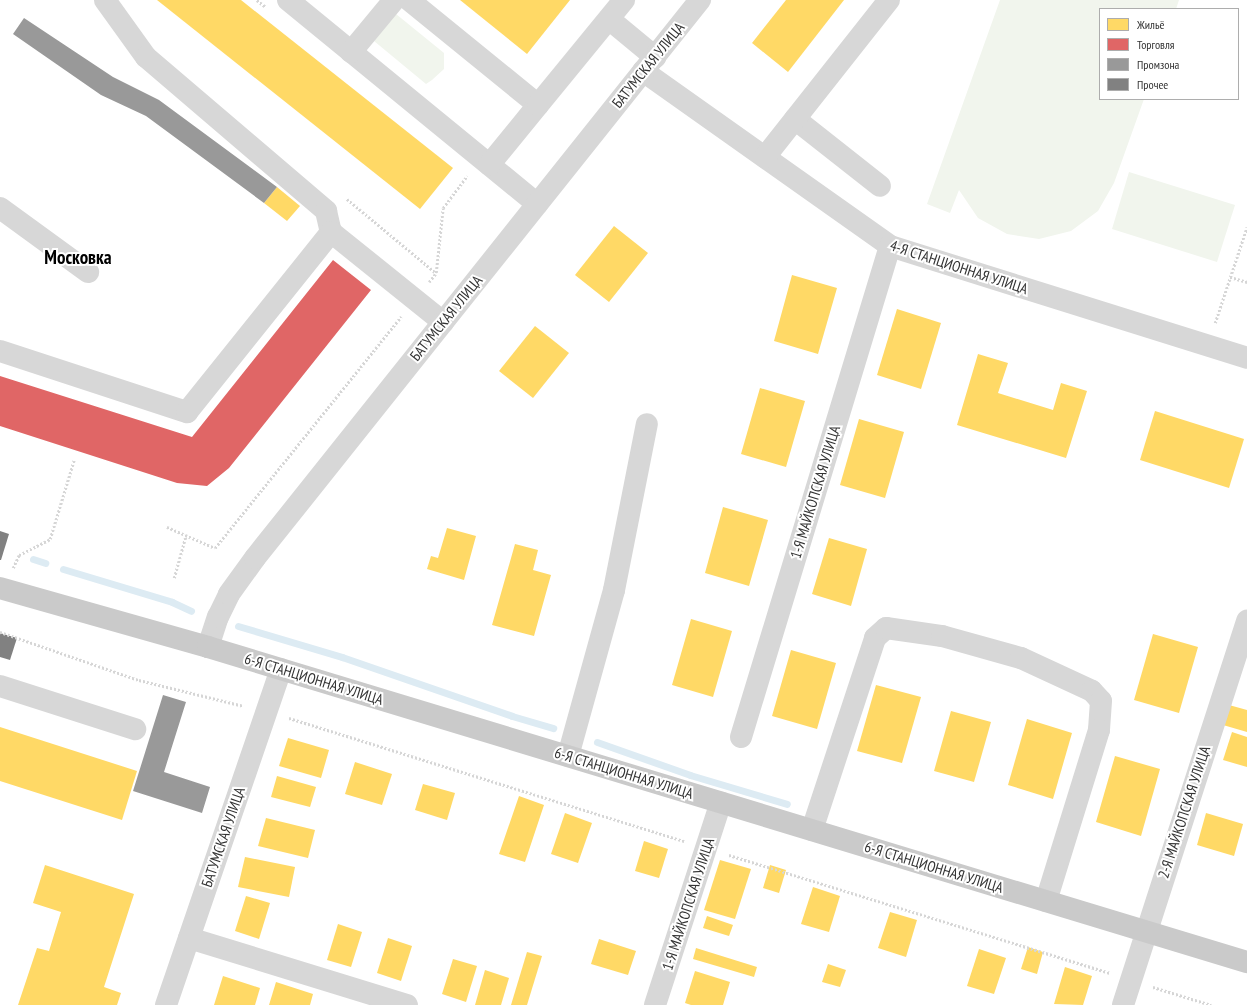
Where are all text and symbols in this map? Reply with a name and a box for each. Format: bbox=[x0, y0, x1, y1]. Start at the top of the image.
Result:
legend bbox=[1099, 8, 1239, 100]
text: Жильё bbox=[1137, 17, 1164, 32]
street label: БАТУМСКАЯ УЛИЦА bbox=[608, 18, 688, 112]
text: Торговля bbox=[1137, 37, 1175, 52]
text: Промзона bbox=[1137, 57, 1179, 72]
text: Прочее bbox=[1137, 77, 1168, 92]
street label: 4-Я СТАНЦИОННАЯ УЛИЦА bbox=[888, 236, 1030, 298]
district label: Московка bbox=[44, 247, 112, 269]
street label: БАТУМСКАЯ УЛИЦА bbox=[406, 271, 486, 365]
street label: 1-Я МАЙКОПСКАЯ УЛИЦА bbox=[786, 423, 844, 561]
street label: 6-Я СТАНЦИОННАЯ УЛИЦА bbox=[242, 649, 386, 709]
street label: 6-Я СТАНЦИОННАЯ УЛИЦА bbox=[552, 743, 696, 803]
street label: 2-Я МАЙКОПСКАЯ УЛИЦА bbox=[1154, 743, 1214, 881]
street label: БАТУМСКАЯ УЛИЦА bbox=[197, 784, 249, 890]
street label: 1-Я МАЙКОПСКАЯ УЛИЦА bbox=[658, 835, 718, 973]
street label: 6-Я СТАНЦИОННАЯ УЛИЦА bbox=[862, 837, 1006, 897]

